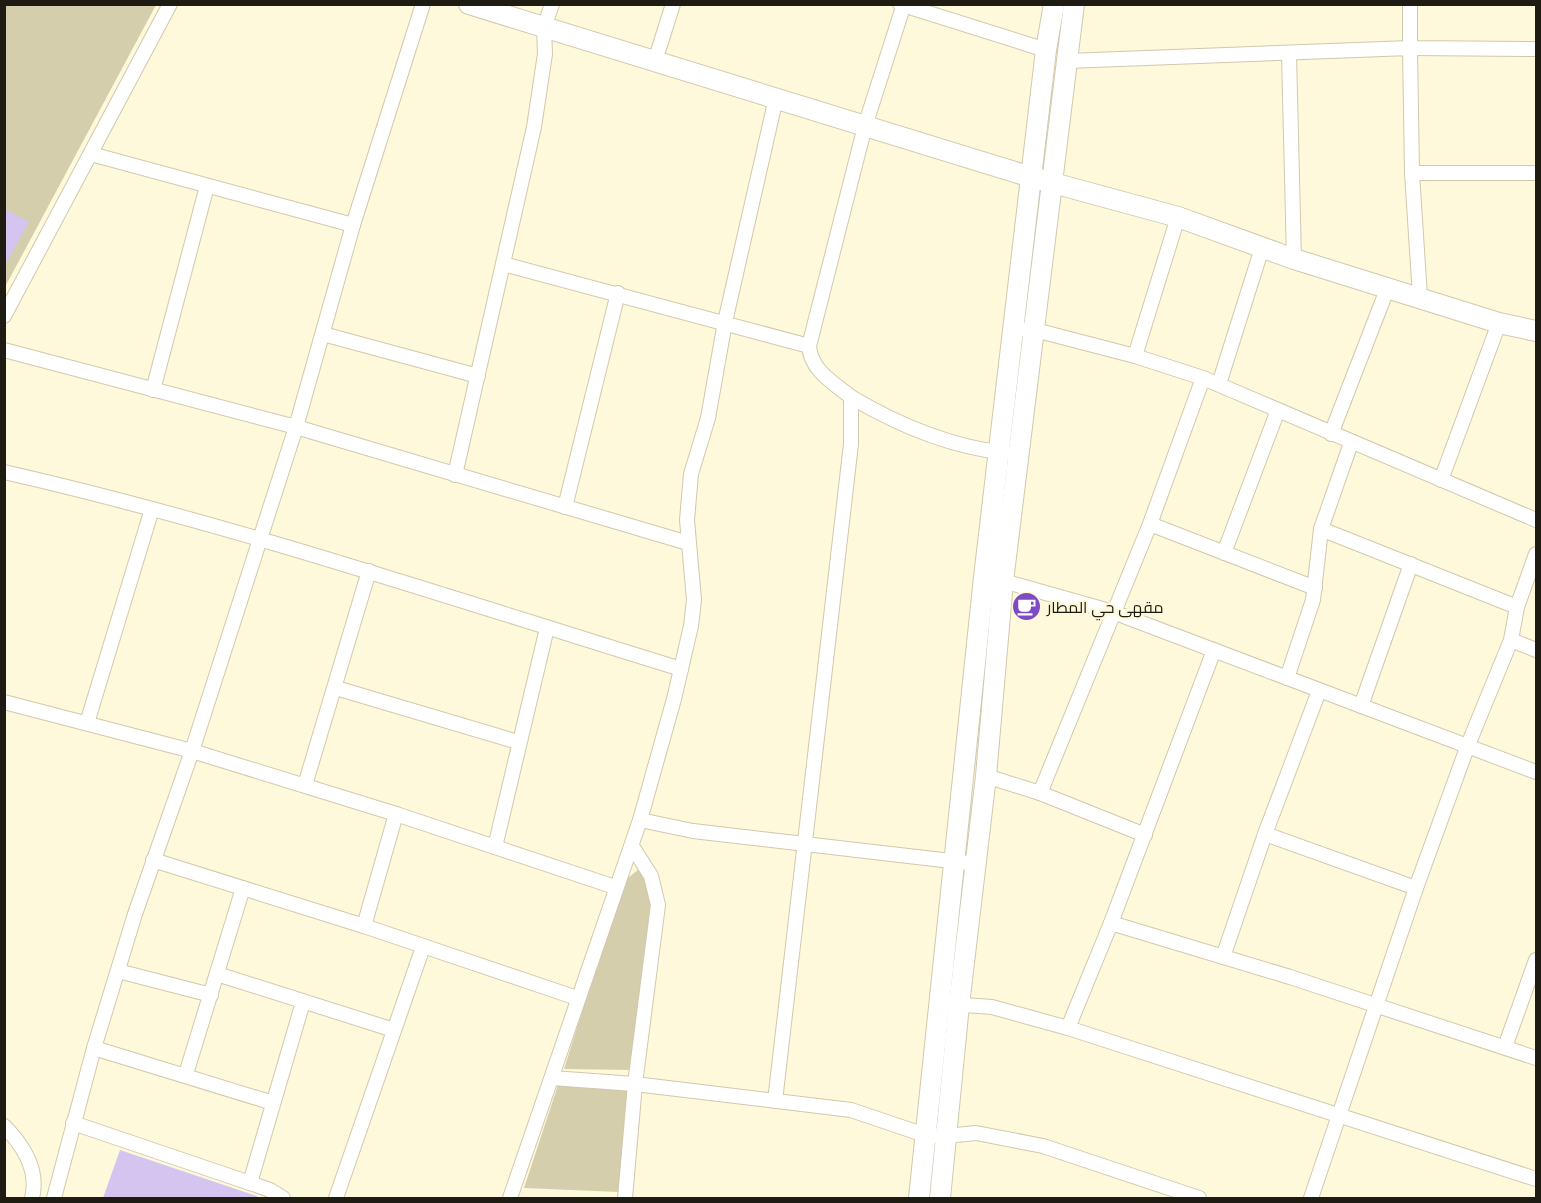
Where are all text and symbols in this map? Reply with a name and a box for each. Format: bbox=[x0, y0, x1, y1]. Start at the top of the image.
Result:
cafe icon: مقهى حي المطار bbox=[1010, 591, 1042, 623]
place label: مقهى حي المطار bbox=[1046, 598, 1163, 621]

